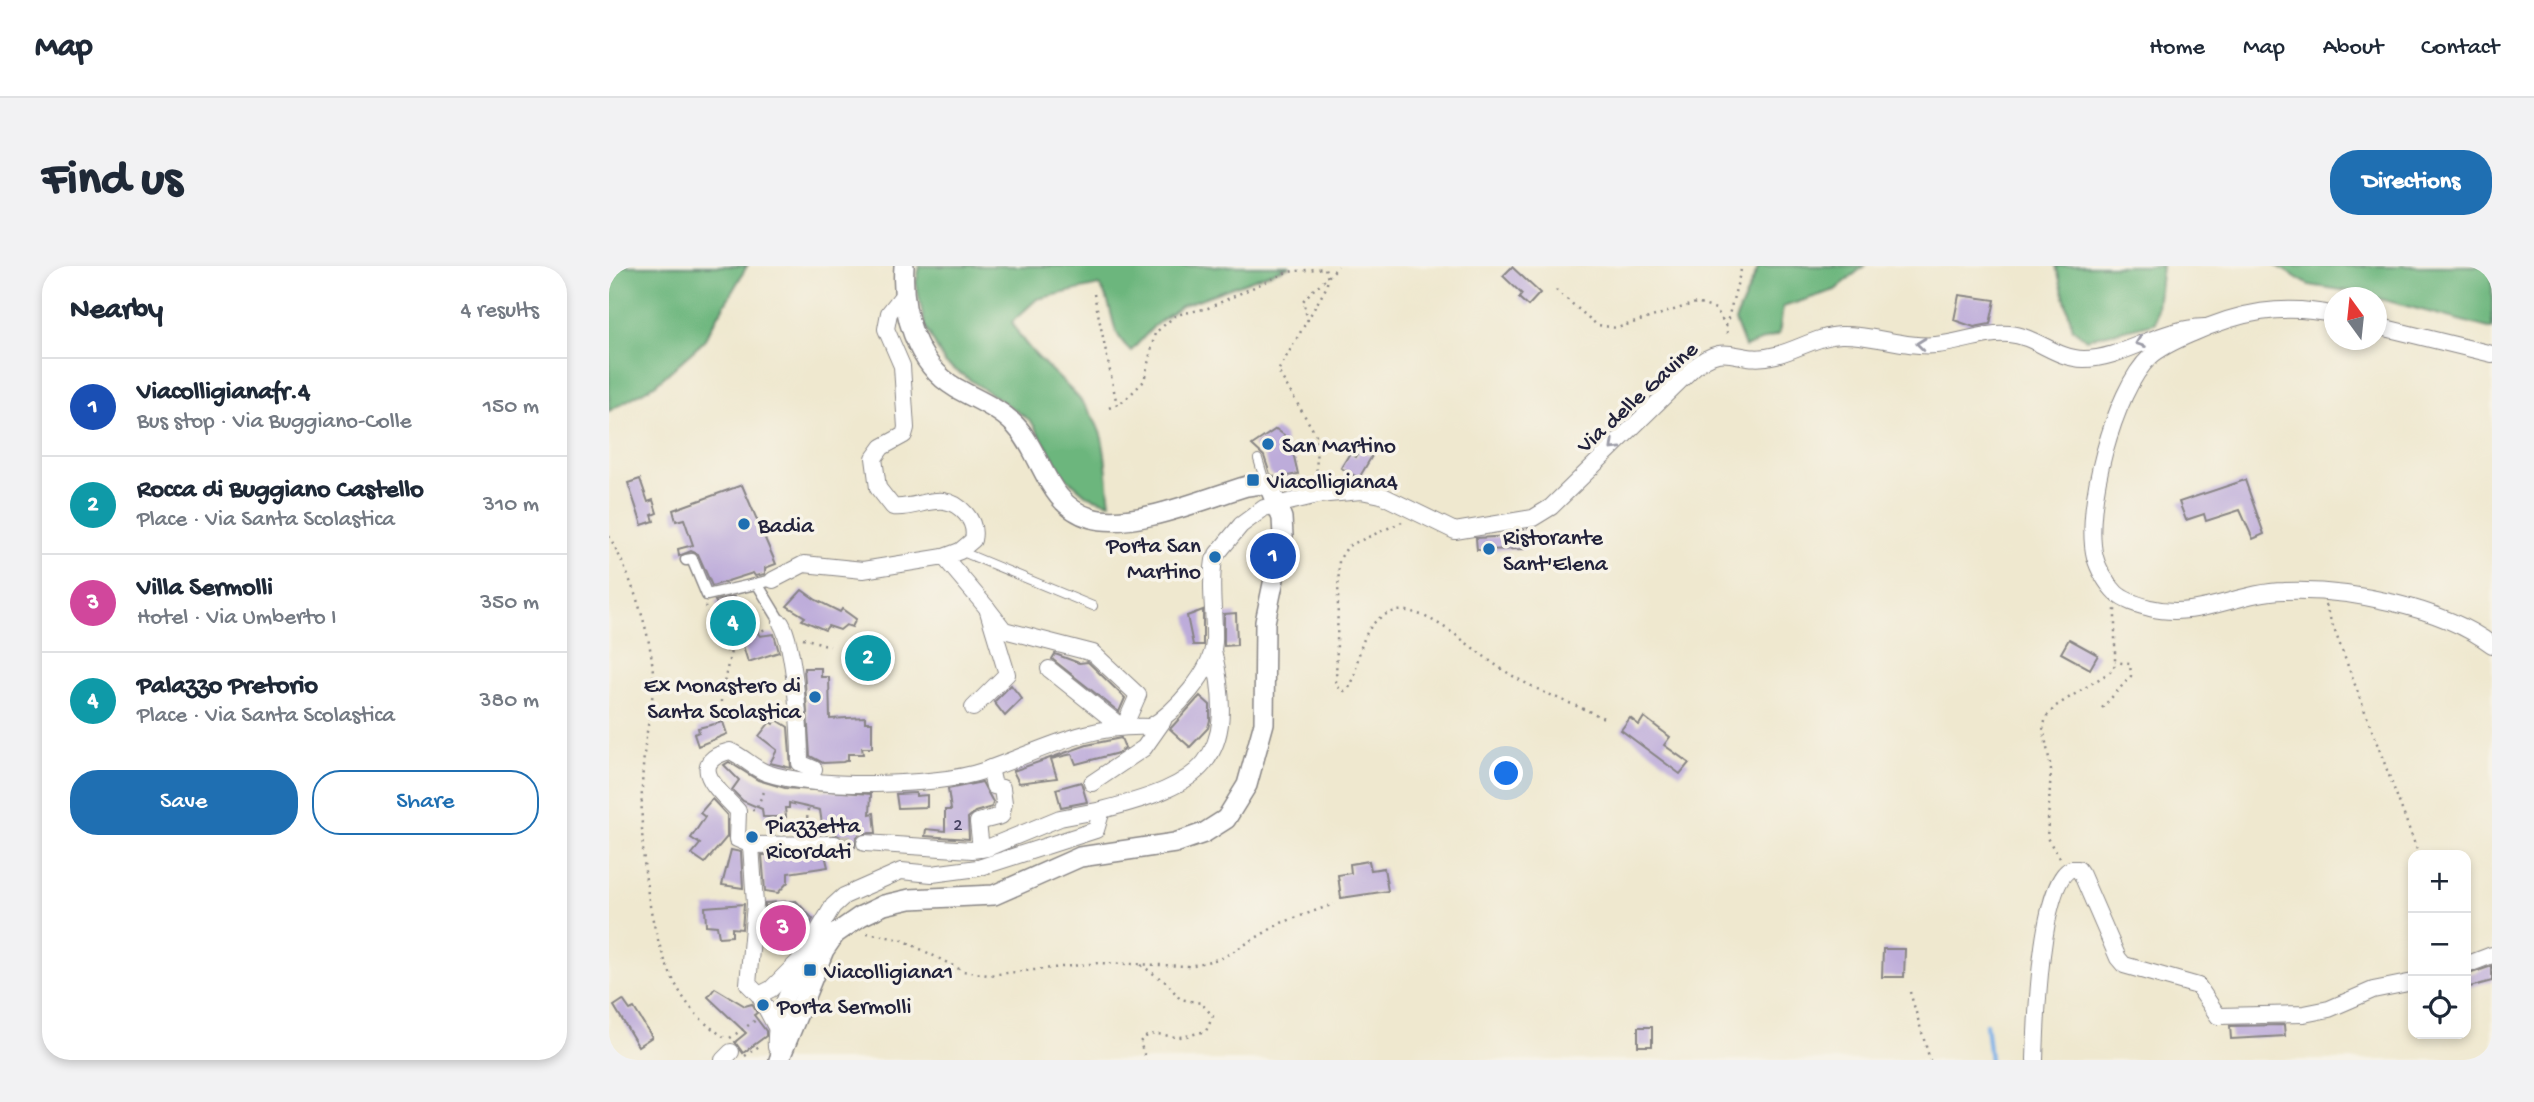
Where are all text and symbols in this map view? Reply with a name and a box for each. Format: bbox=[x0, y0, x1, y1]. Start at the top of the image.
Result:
text: Map bbox=[35, 29, 92, 67]
text: Home bbox=[2149, 34, 2205, 63]
text: Map bbox=[2243, 34, 2285, 63]
text: About bbox=[2323, 34, 2383, 63]
text: Contact bbox=[2421, 34, 2499, 63]
button: Directions bbox=[2330, 150, 2492, 215]
text: Find us bbox=[42, 153, 182, 211]
north arrow bbox=[2324, 287, 2387, 350]
text: Nearby bbox=[70, 294, 163, 329]
text: 4 results bbox=[460, 298, 539, 325]
one-way arrow bbox=[2134, 334, 2146, 348]
street label: Via delle Gavine bbox=[1571, 336, 1705, 461]
one-way arrow bbox=[1916, 337, 1927, 352]
text: Viacolligianafr.4 bbox=[137, 378, 310, 409]
text: 1 bbox=[88, 394, 98, 421]
text: 150 m bbox=[483, 394, 539, 421]
text: Bus stop · Via Buggiano-Colle bbox=[137, 409, 412, 436]
place label: San Martino bbox=[1282, 434, 1396, 461]
marker: San Martino bbox=[1260, 436, 1276, 452]
one-way arrow bbox=[1609, 437, 1622, 450]
place label: Viacolligiana4 bbox=[1266, 470, 1398, 497]
marker: Viacolligiana4 bbox=[1245, 472, 1261, 488]
text: Rocca di Buggiano Castello bbox=[137, 476, 424, 507]
text: 2 bbox=[87, 492, 99, 519]
text: 310 m bbox=[483, 492, 539, 519]
text: Place · Via Santa Scolastica bbox=[137, 507, 395, 534]
place label: Badia bbox=[757, 514, 815, 541]
marker: Badia bbox=[736, 516, 752, 532]
place label: Ristorante Sant'Elena bbox=[1503, 526, 1609, 579]
pin: 1 bbox=[1250, 530, 1296, 582]
place label: Porta San Martino bbox=[1105, 534, 1201, 587]
marker: Ristorante Sant'Elena bbox=[1481, 541, 1497, 557]
marker: Porta San Martino bbox=[1207, 549, 1223, 565]
text: Villa Sermolli bbox=[137, 574, 273, 605]
text: 3 bbox=[87, 590, 99, 617]
text: 350 m bbox=[480, 590, 539, 617]
pin: 4 bbox=[710, 597, 756, 649]
text: Hotel · Via Umberto I bbox=[137, 605, 337, 632]
pin: 2 bbox=[845, 632, 891, 684]
text: Palazzo Pretorio bbox=[137, 672, 318, 703]
place label: Ex Monastero di Santa Scolastica bbox=[644, 674, 802, 727]
text: 4 bbox=[88, 688, 98, 715]
text: 380 m bbox=[480, 688, 539, 715]
marker: Ex Monastero di Santa Scolastica bbox=[807, 689, 823, 705]
text: Place · Via Santa Scolastica bbox=[137, 703, 395, 730]
your location bbox=[1489, 756, 1523, 790]
button: Save bbox=[70, 770, 298, 835]
button: Share bbox=[312, 770, 539, 835]
place label: Piazzetta Ricordati bbox=[765, 814, 861, 867]
house number: 2 bbox=[953, 815, 963, 838]
marker: Piazzetta Ricordati bbox=[744, 829, 760, 845]
map controls bbox=[2408, 850, 2471, 1039]
button: + bbox=[2408, 850, 2471, 913]
pin: 3 bbox=[760, 902, 806, 954]
button: − bbox=[2408, 913, 2471, 976]
place label: Viacolligiana1 bbox=[823, 960, 953, 987]
marker: Viacolligiana1 bbox=[802, 962, 818, 978]
button: locate bbox=[2408, 976, 2471, 1039]
place label: Porta Sermolli bbox=[776, 995, 911, 1022]
marker: Porta Sermolli bbox=[755, 997, 771, 1013]

